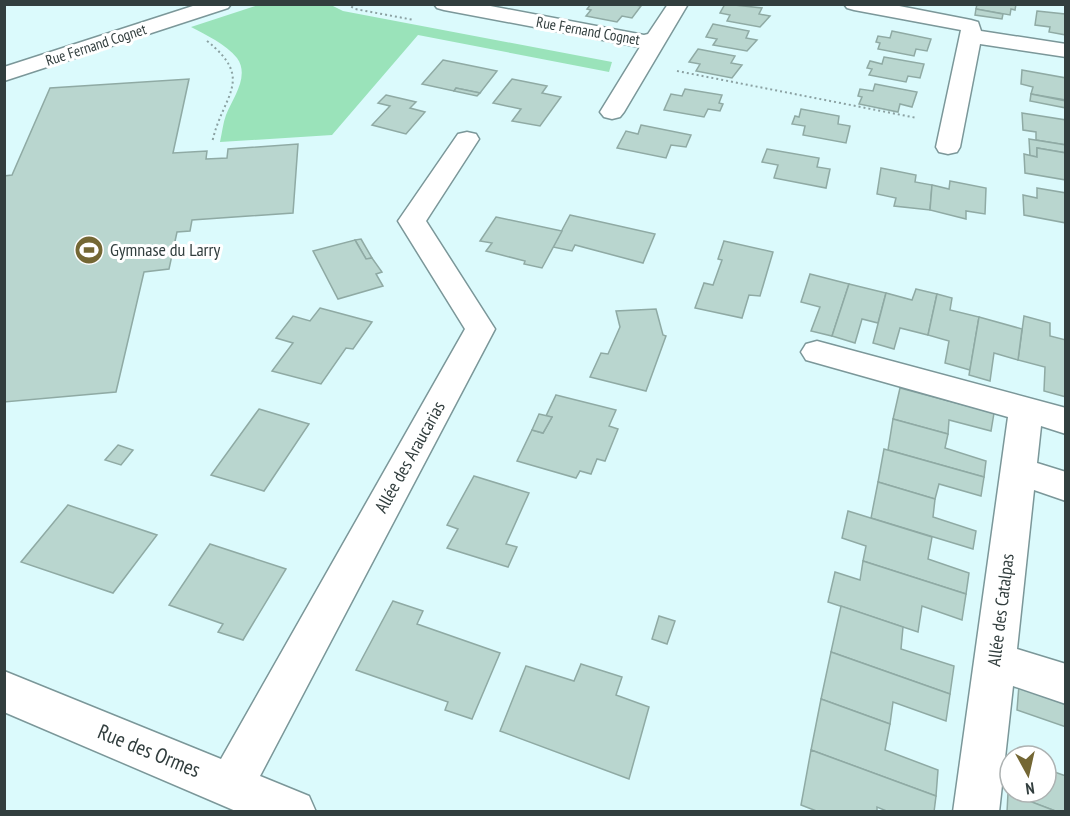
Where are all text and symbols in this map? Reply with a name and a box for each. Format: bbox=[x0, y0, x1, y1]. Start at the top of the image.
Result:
street label: Rue Fernand Cognet bbox=[535, 12, 641, 49]
street label: Rue Fernand Cognet bbox=[43, 19, 149, 70]
sports icon: Gymnase du Larry bbox=[73, 234, 105, 266]
place label: Gymnase du Larry bbox=[110, 238, 220, 261]
street label: Allée des Araucarias bbox=[369, 397, 450, 517]
street label: Allée des Catalpas bbox=[982, 552, 1019, 668]
street label: Rue des Ormes bbox=[94, 718, 204, 783]
north arrow bbox=[998, 744, 1058, 804]
text: N bbox=[1024, 778, 1036, 799]

